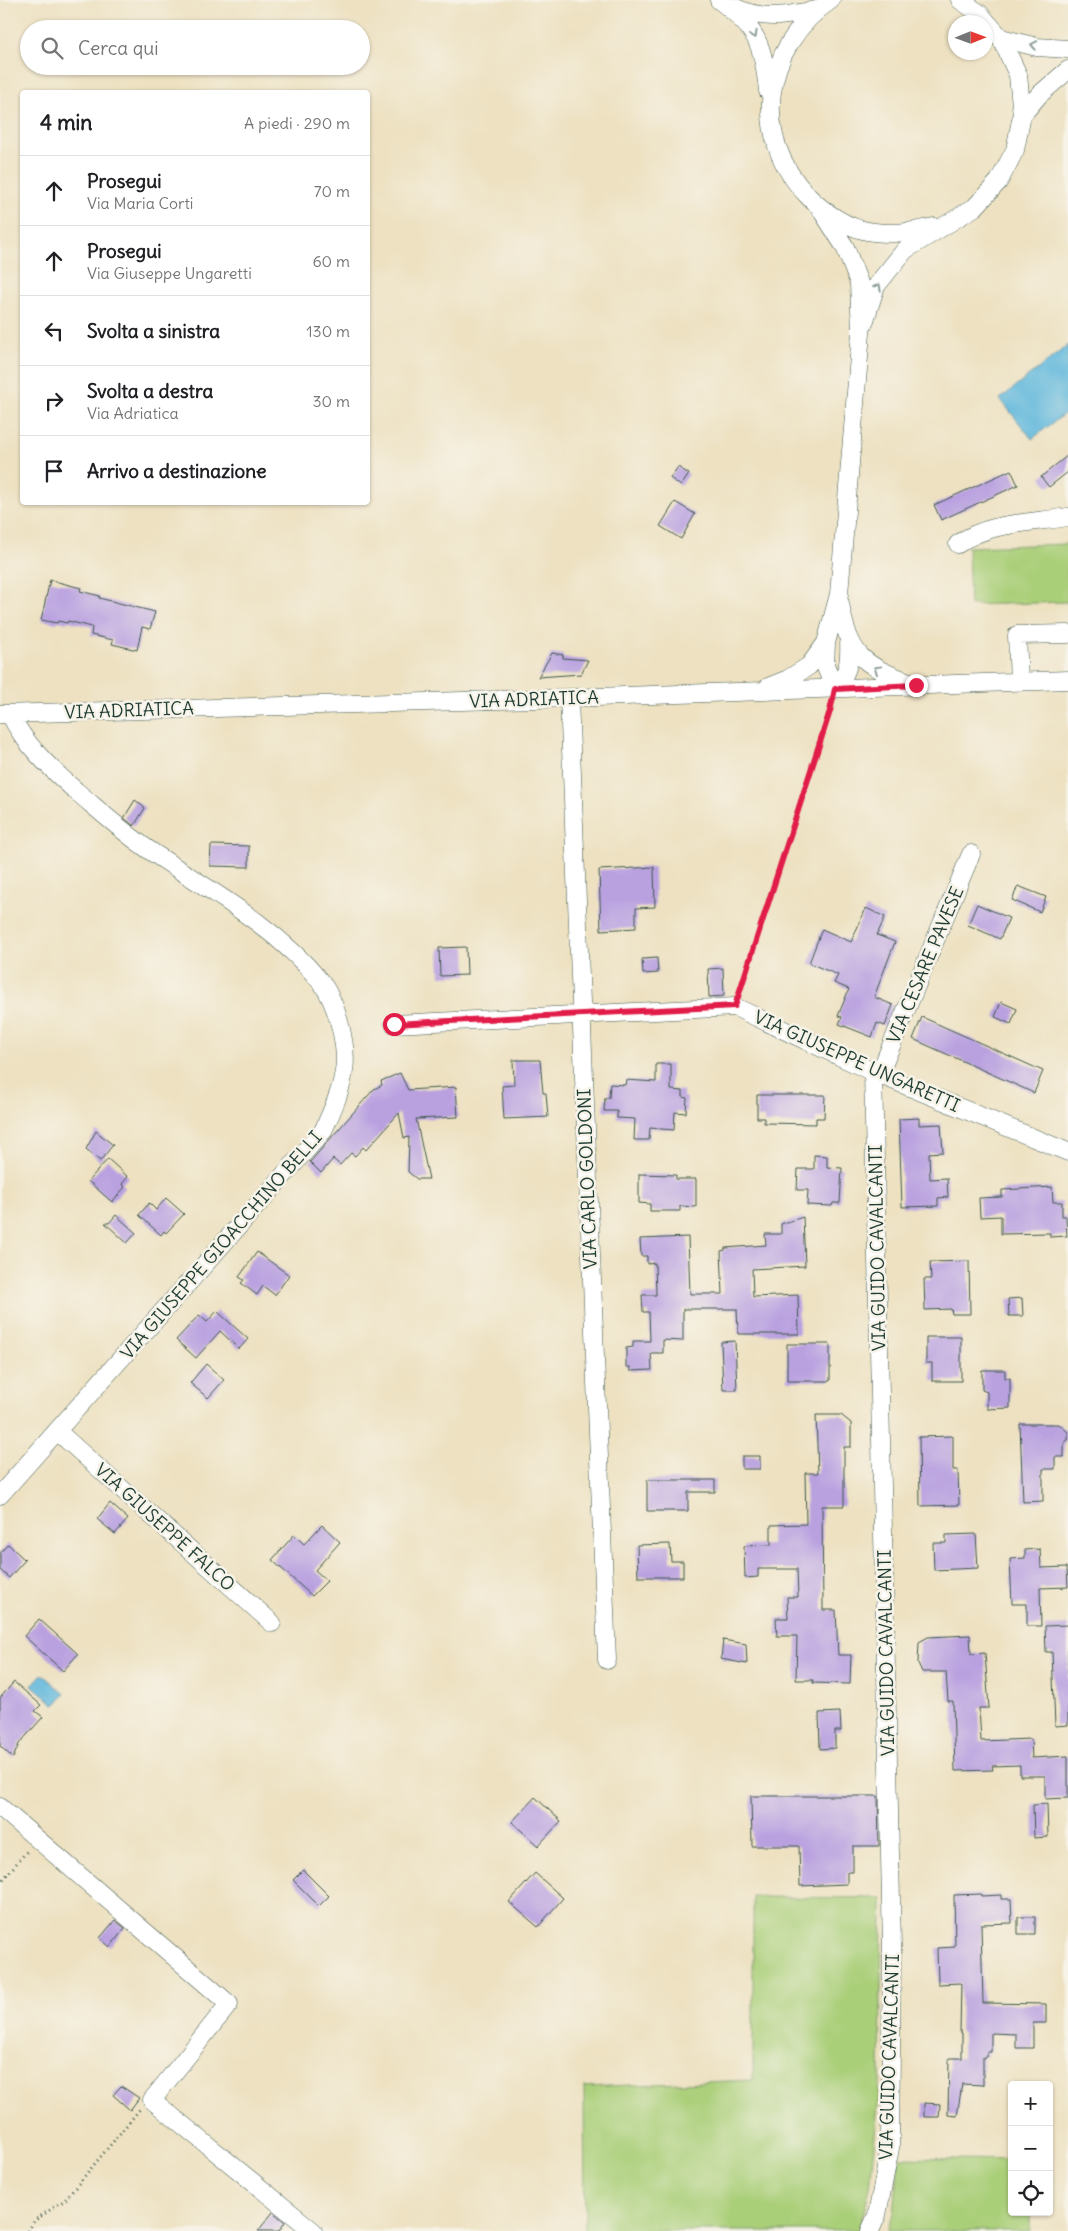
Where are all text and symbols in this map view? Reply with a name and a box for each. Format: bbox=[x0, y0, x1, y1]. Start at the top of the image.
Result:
north arrow bbox=[948, 15, 993, 60]
search box bbox=[20, 20, 370, 75]
one-way arrow bbox=[748, 29, 758, 38]
icon: search bbox=[38, 34, 66, 62]
text: Cerca qui bbox=[78, 36, 159, 60]
one-way arrow bbox=[1030, 41, 1038, 51]
text: 4 min bbox=[40, 109, 92, 136]
text: A piedi · 290 m bbox=[244, 113, 350, 133]
text: Prosegui bbox=[87, 169, 162, 193]
icon: ahead bbox=[40, 177, 68, 205]
text: 70 m bbox=[314, 181, 350, 201]
text: Via Maria Corti bbox=[87, 193, 193, 213]
text: Prosegui bbox=[87, 239, 162, 263]
icon: ahead bbox=[40, 247, 68, 275]
text: 60 m bbox=[312, 251, 350, 271]
text: Via Giuseppe Ungaretti bbox=[87, 263, 252, 283]
one-way arrow bbox=[872, 284, 882, 293]
icon: left bbox=[40, 317, 68, 345]
text: Svolta a sinistra bbox=[87, 319, 220, 343]
text: 130 m bbox=[306, 321, 350, 341]
text: Svolta a destra bbox=[87, 379, 213, 403]
icon: right bbox=[40, 387, 68, 415]
text: 30 m bbox=[313, 391, 350, 411]
text: Via Adriatica bbox=[87, 403, 179, 423]
icon: arrive bbox=[40, 457, 68, 485]
text: Arrivo a destinazione bbox=[87, 459, 266, 483]
one-way arrow bbox=[874, 665, 883, 675]
route end bbox=[905, 674, 928, 697]
street label: VIA ADRIATICA bbox=[469, 685, 599, 713]
street label: VIA ADRIATICA bbox=[64, 696, 194, 724]
street label: VIA CESARE PAVESE bbox=[881, 883, 969, 1047]
street label: VIA GIUSEPPE UNGARETTI bbox=[750, 1005, 964, 1117]
route start bbox=[383, 1013, 406, 1036]
street label: VIA CARLO GOLDONI bbox=[572, 1088, 602, 1270]
street label: VIA GIUSEPPE GIOACCHINO BELLI bbox=[115, 1126, 327, 1364]
street label: VIA GUIDO CAVALCANTI bbox=[864, 1144, 890, 1351]
street label: VIA GIUSEPPE FALCO bbox=[90, 1458, 240, 1596]
street label: VIA GUIDO CAVALCANTI bbox=[873, 1549, 899, 1756]
street label: VIA GUIDO CAVALCANTI bbox=[874, 1953, 904, 2161]
map controls bbox=[1008, 2081, 1053, 2216]
button: + bbox=[1008, 2081, 1053, 2126]
button: − bbox=[1008, 2126, 1053, 2171]
button: locate bbox=[1008, 2171, 1053, 2216]

